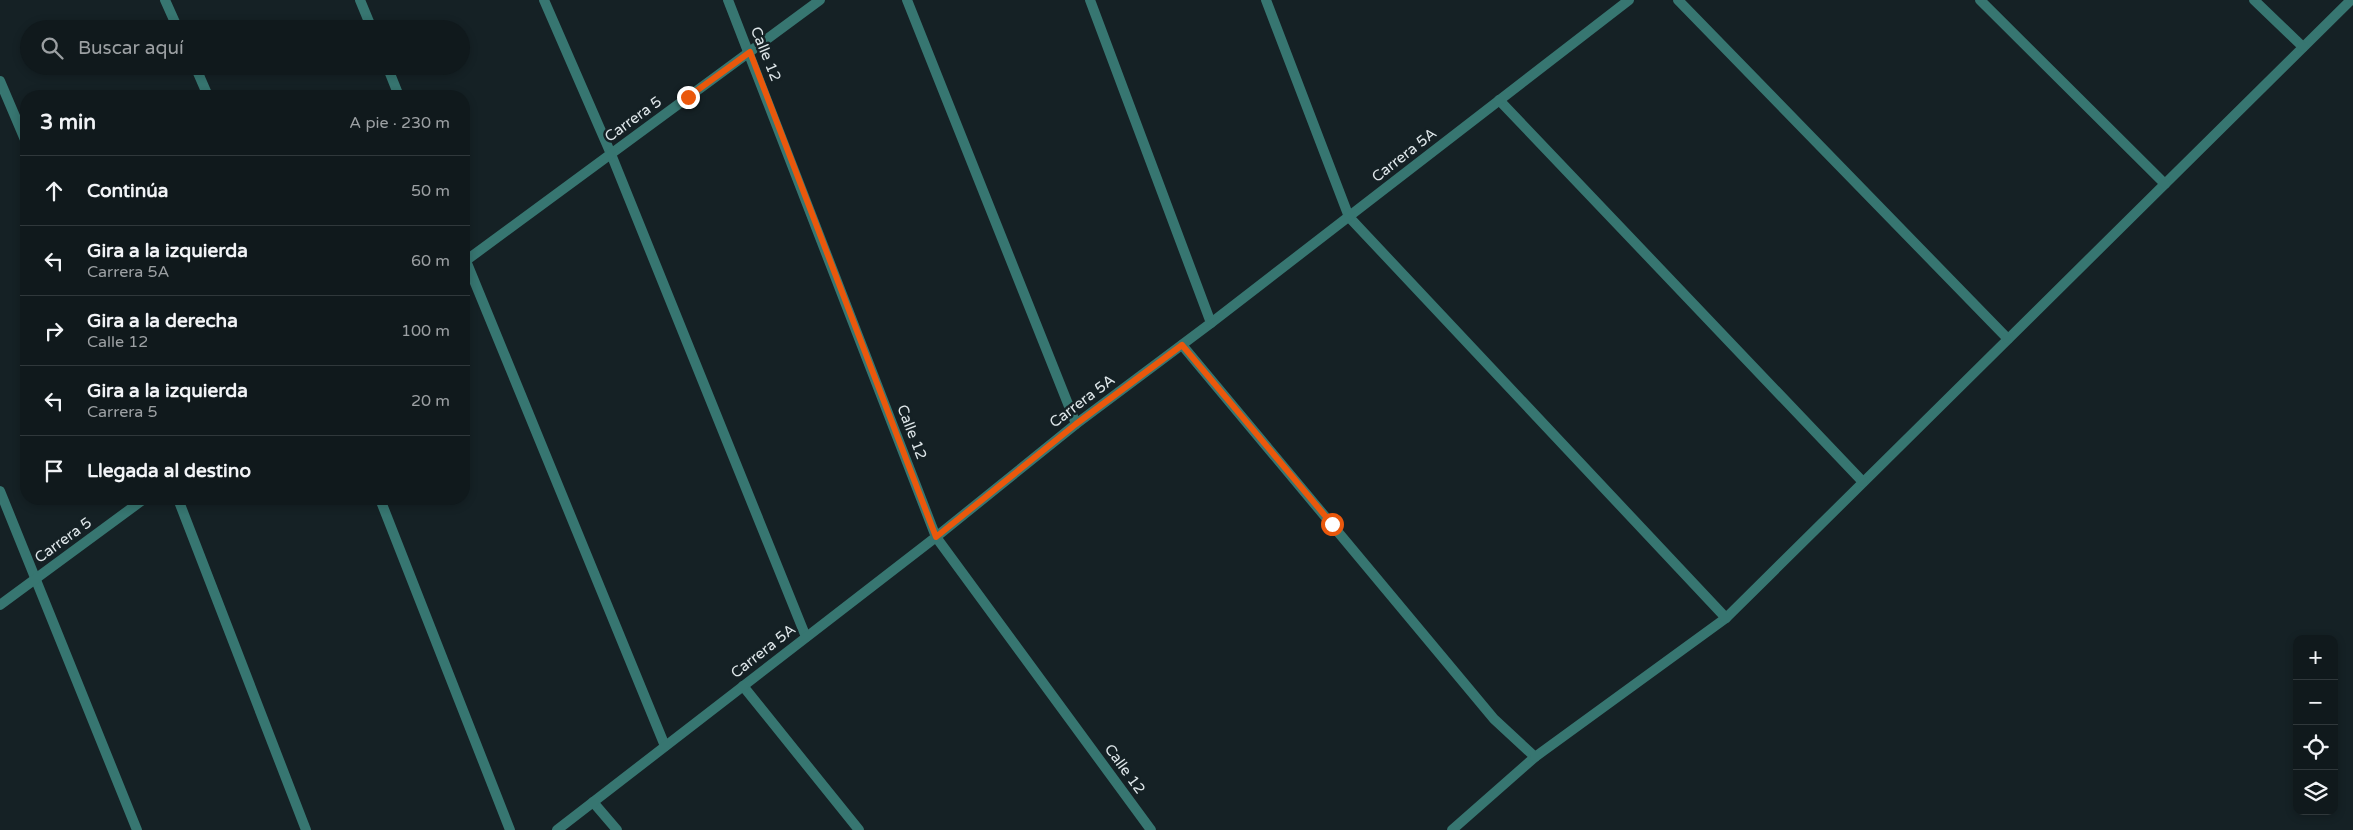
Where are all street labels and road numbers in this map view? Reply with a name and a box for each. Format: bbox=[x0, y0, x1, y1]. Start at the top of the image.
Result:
street label: Calle 12 bbox=[747, 24, 785, 84]
street label: Carrera 5 bbox=[601, 92, 665, 146]
street label: Carrera 5A bbox=[1368, 124, 1440, 186]
street label: Carrera 5A bbox=[1046, 371, 1118, 431]
street label: Calle 12 bbox=[893, 402, 931, 462]
street label: Carrera 5 bbox=[31, 513, 95, 567]
street label: Carrera 5A bbox=[727, 620, 799, 682]
street label: Calle 12 bbox=[1101, 740, 1149, 798]

